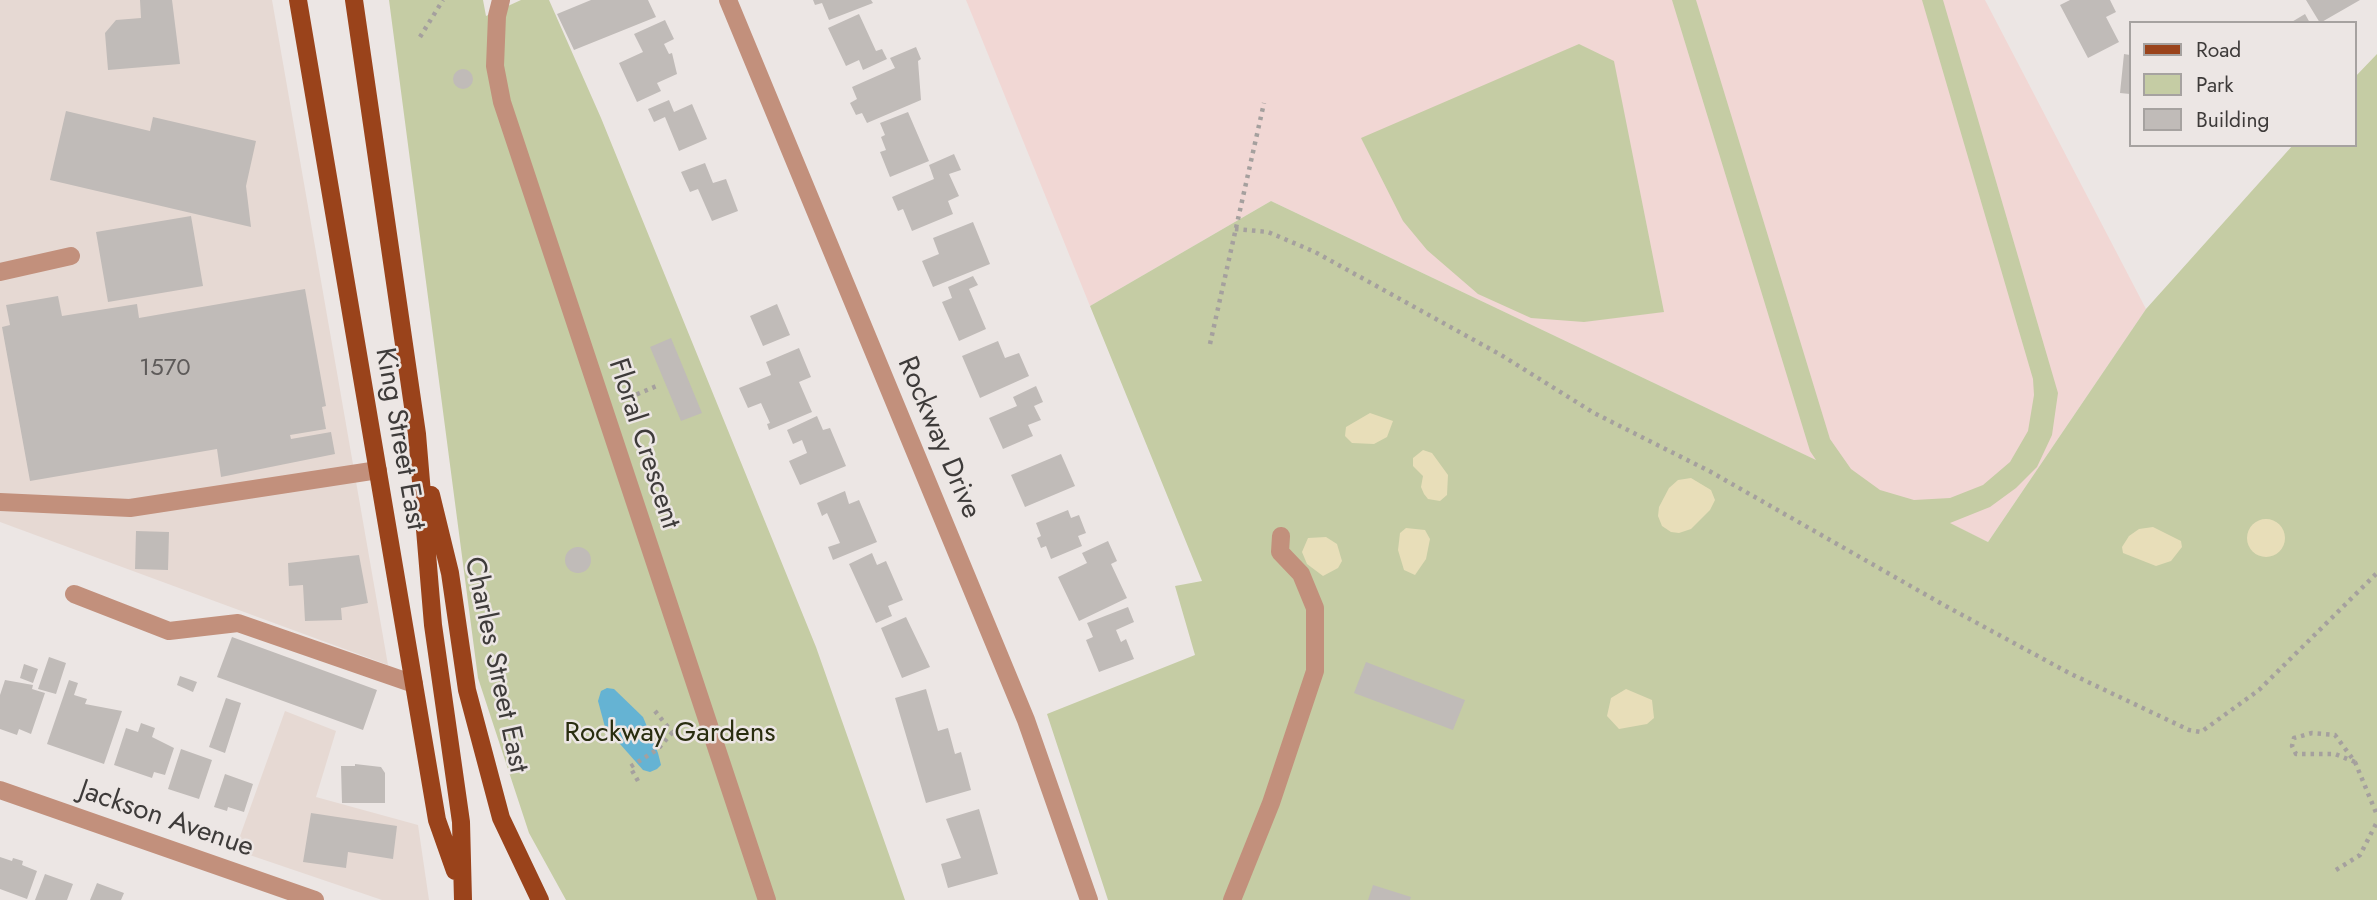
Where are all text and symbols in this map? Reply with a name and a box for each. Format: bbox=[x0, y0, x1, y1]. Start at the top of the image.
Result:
legend bbox=[2128, 21, 2356, 147]
text: Road bbox=[2196, 35, 2241, 65]
text: Park bbox=[2196, 70, 2233, 100]
text: Building bbox=[2196, 105, 2269, 135]
street label: King Street East bbox=[366, 345, 432, 533]
street label: Rockway Drive bbox=[889, 352, 987, 524]
house number: 1570 bbox=[139, 355, 191, 383]
street label: Floral Crescent bbox=[600, 355, 686, 533]
street label: Charles Street East bbox=[456, 554, 534, 776]
park label: Rockway Gardens bbox=[564, 717, 776, 751]
street label: Jackson Avenue bbox=[74, 774, 258, 866]

